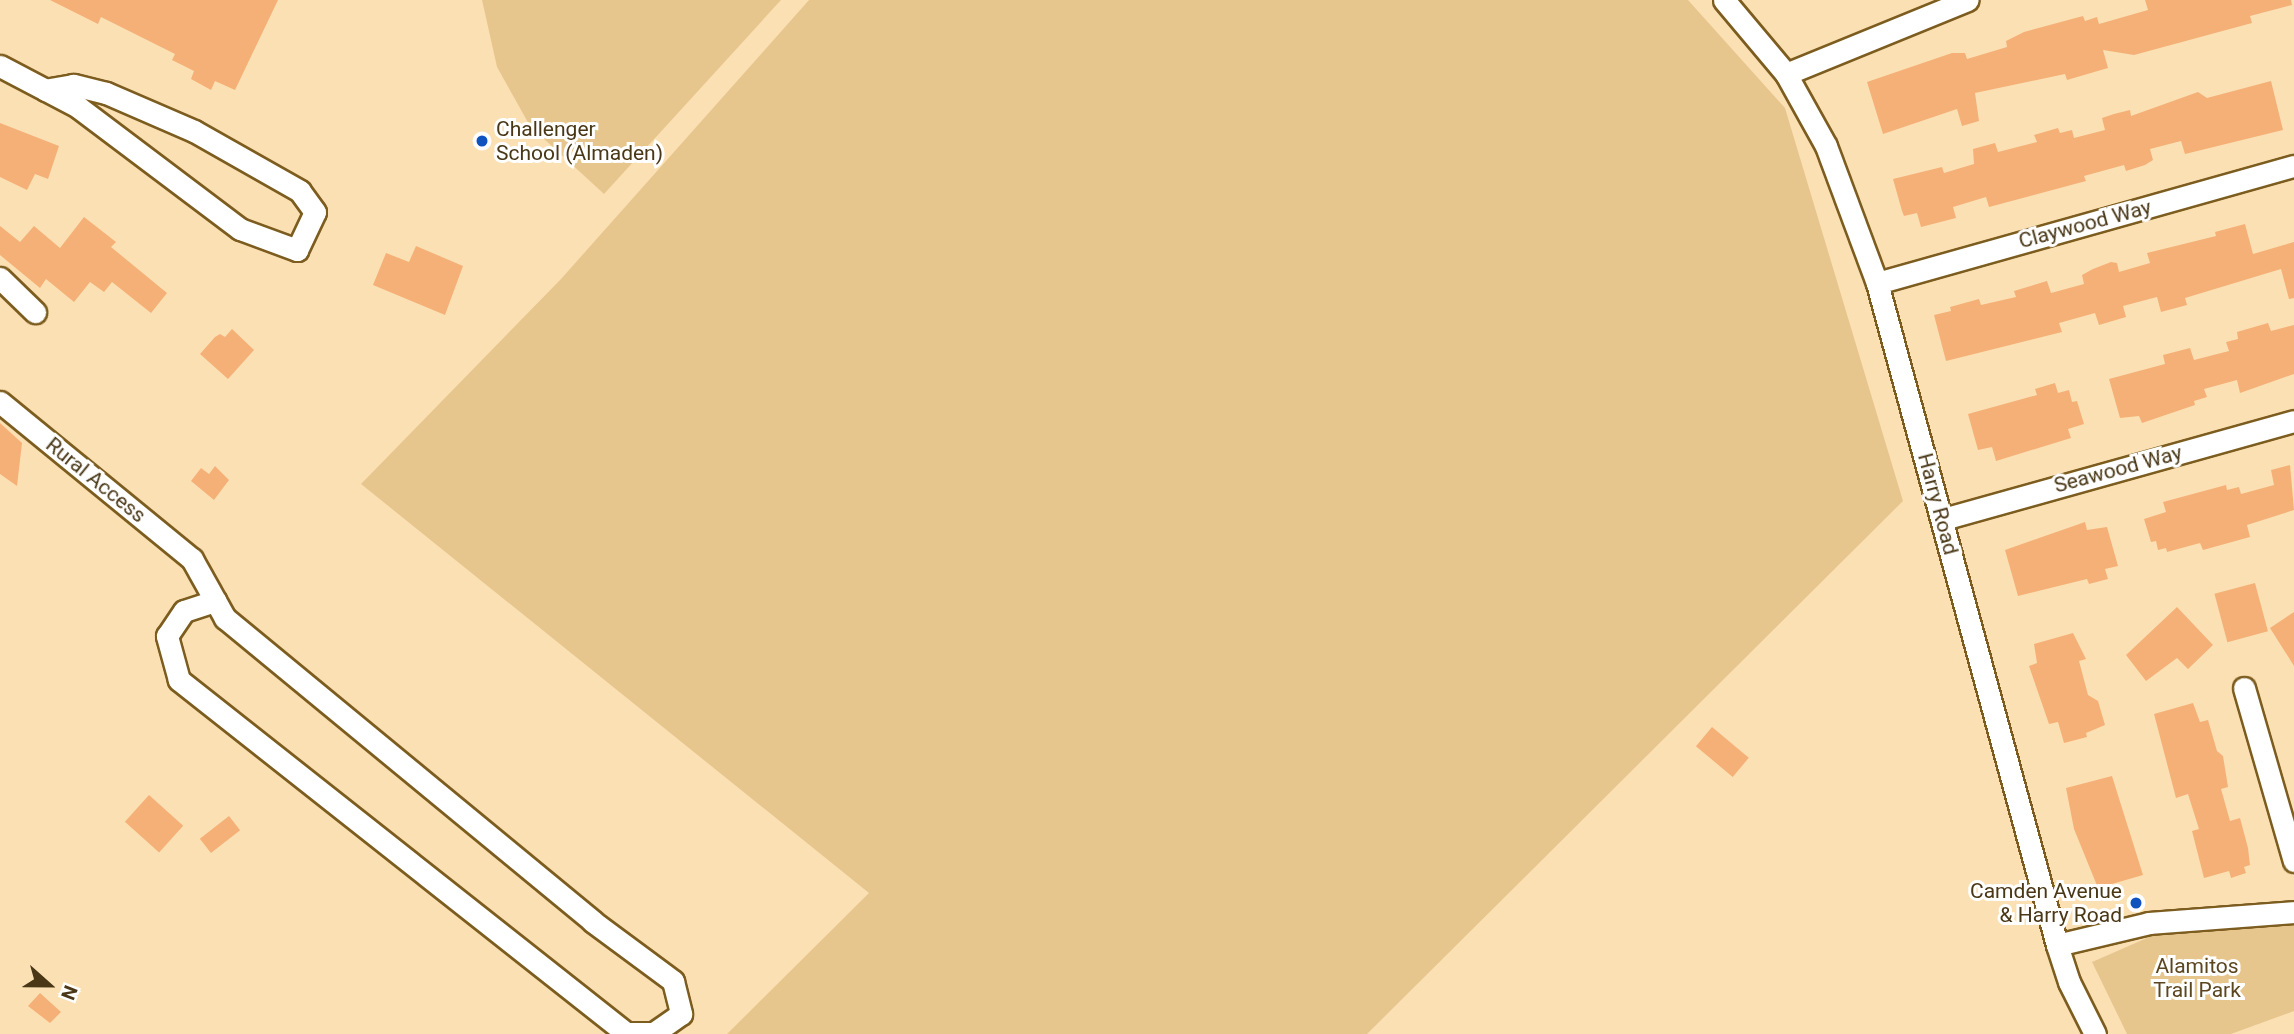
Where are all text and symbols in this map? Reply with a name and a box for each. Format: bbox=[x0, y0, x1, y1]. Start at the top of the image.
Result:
place label: Challenger School (Almaden) bbox=[496, 116, 663, 166]
marker: Challenger School (Almaden) bbox=[474, 133, 490, 149]
street label: Claywood Way bbox=[2016, 194, 2154, 254]
street label: Rural Access bbox=[41, 432, 151, 528]
street label: Seawood Way bbox=[2051, 440, 2185, 498]
street label: Harry Road bbox=[1912, 450, 1964, 558]
place label: Camden Avenue & Harry Road bbox=[1970, 878, 2122, 928]
marker: Camden Avenue & Harry Road bbox=[2128, 895, 2144, 911]
north arrow bbox=[14, 950, 84, 1020]
park label: Alamitos Trail Park bbox=[2153, 953, 2241, 1003]
text: N bbox=[56, 982, 82, 1003]

